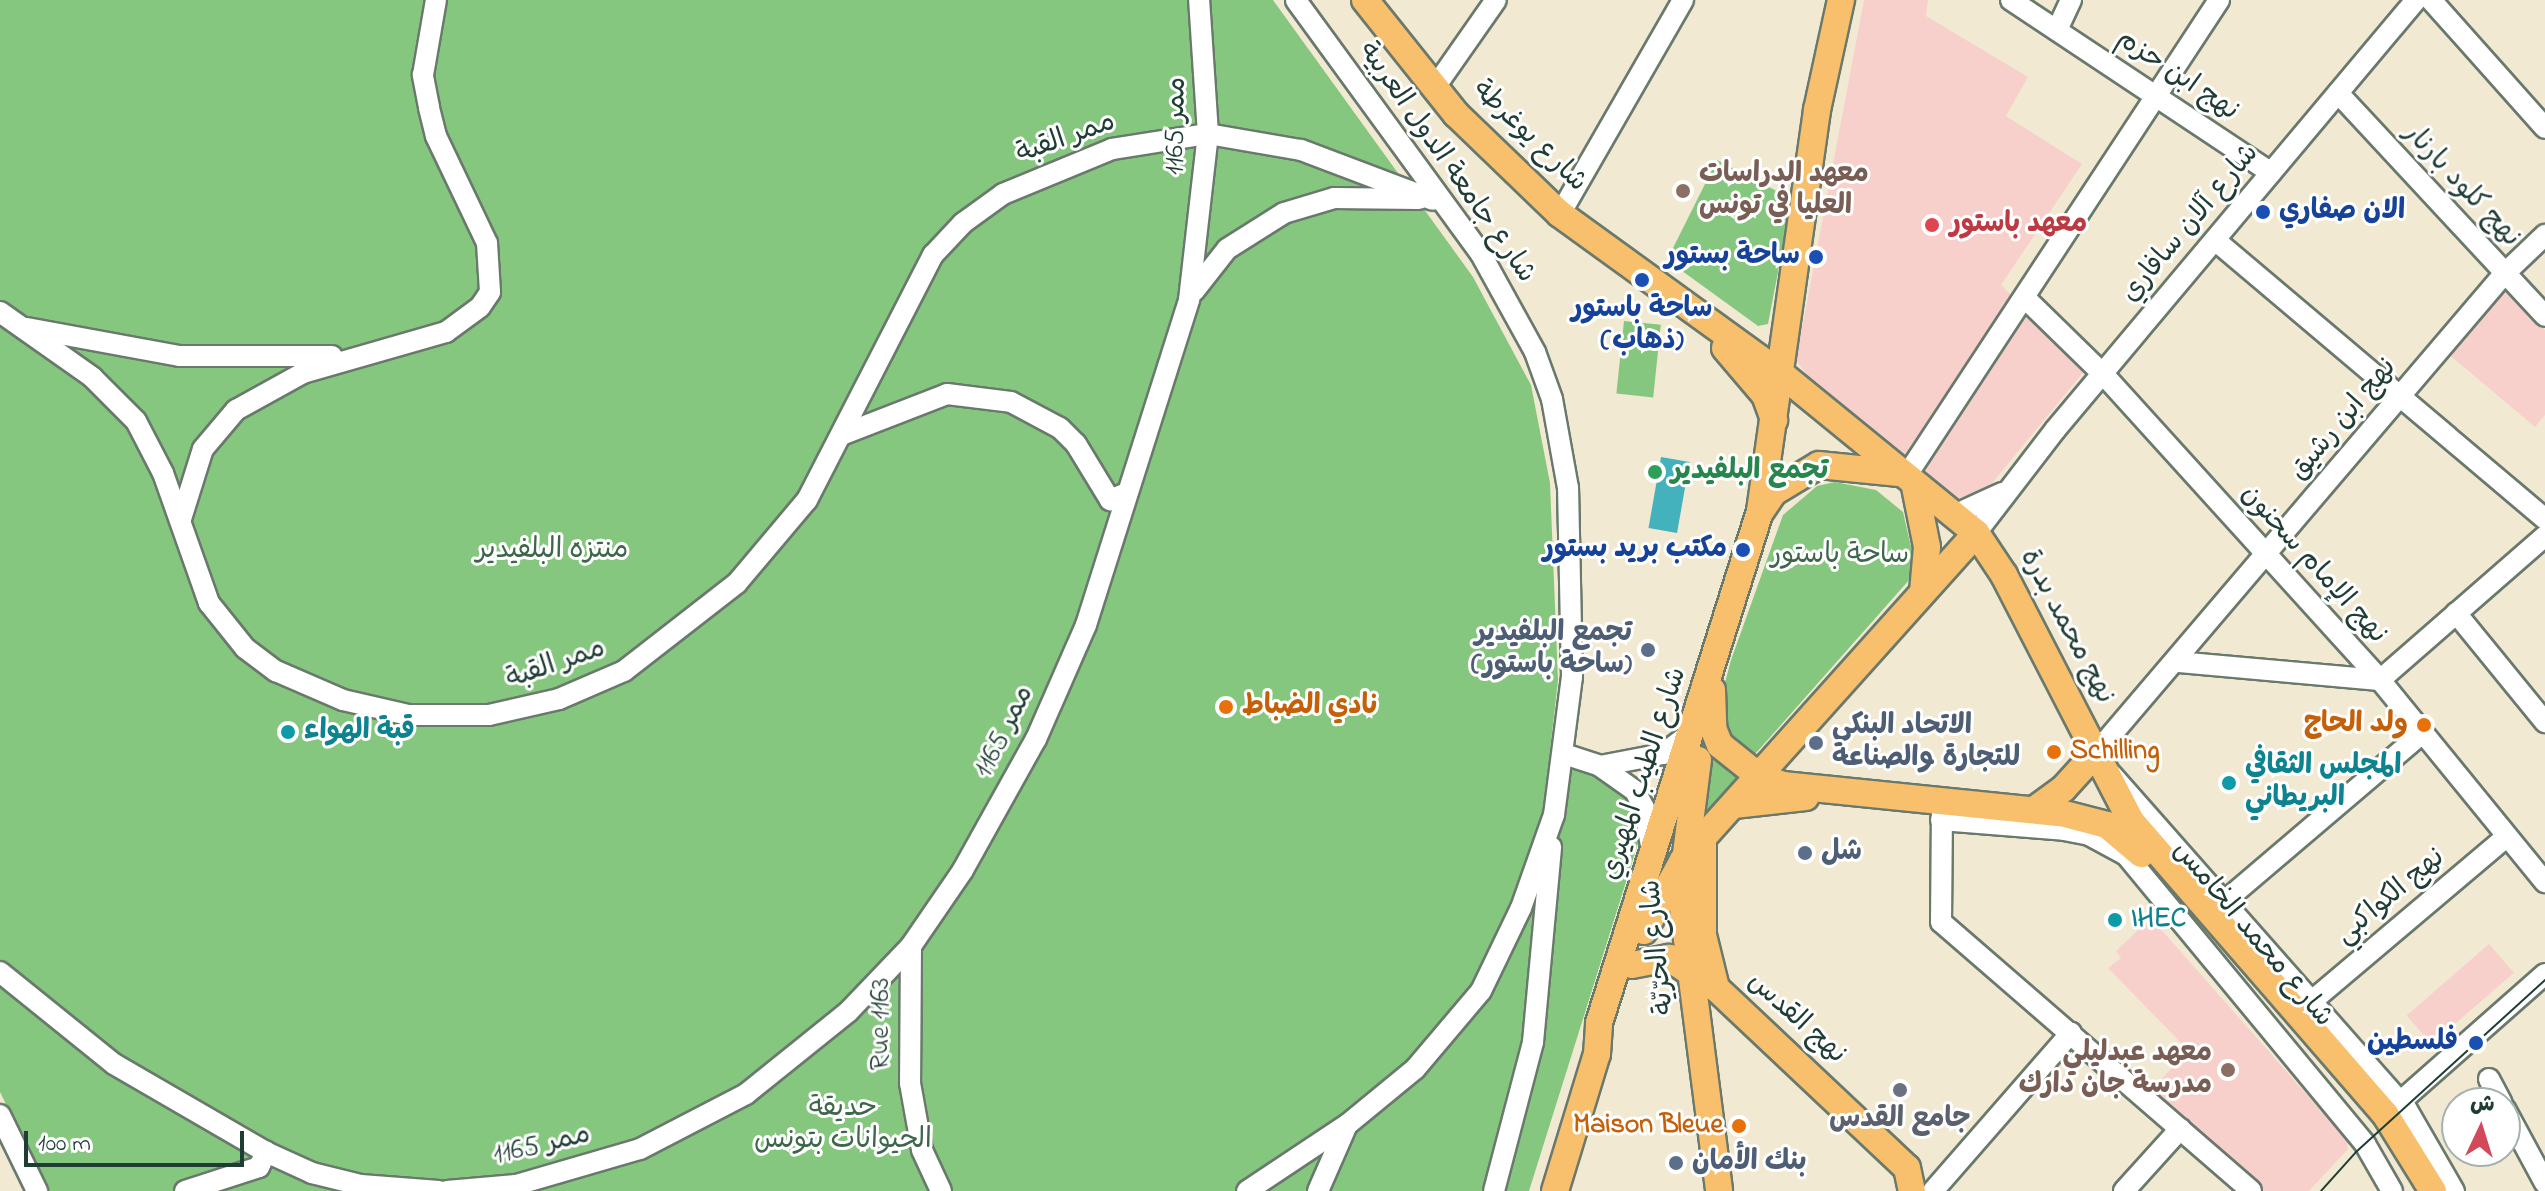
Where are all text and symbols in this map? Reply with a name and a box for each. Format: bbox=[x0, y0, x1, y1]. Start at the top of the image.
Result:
street label: نهج ابن حزم bbox=[2109, 23, 2245, 129]
street label: شارع جامعة الدول العربية bbox=[1350, 36, 1542, 290]
street label: شارع يوغرطة bbox=[1465, 74, 1593, 200]
street label: ممر 1165 bbox=[1159, 76, 1195, 176]
street label: ممر القبة bbox=[1012, 106, 1120, 172]
street label: نهج كلود بارنار bbox=[2395, 117, 2527, 255]
street label: شارع آلان سافاري bbox=[2115, 138, 2267, 310]
place label: معهد الدراسات العليا في تونس bbox=[1699, 158, 1869, 224]
marker: معهد الدراسات العليا في تونس bbox=[1674, 182, 1692, 200]
place label: الان صفاري bbox=[2279, 195, 2405, 229]
marker: الان صفاري bbox=[2254, 203, 2272, 221]
place label: معهد باستور bbox=[1950, 208, 2087, 242]
marker: معهد باستور bbox=[1921, 214, 1943, 236]
place label: ساحة بستور bbox=[1665, 240, 1800, 274]
marker: ساحة بستور bbox=[1807, 248, 1825, 266]
marker: ساحة باستور (ذهاب) bbox=[1633, 271, 1651, 289]
place label: ساحة باستور (ذهاب) bbox=[1572, 293, 1712, 359]
street label: نهج ابن رشيق bbox=[2283, 352, 2405, 488]
place label: تجمع البلفيدير bbox=[1671, 455, 1828, 489]
marker: تجمع البلفيدير bbox=[1646, 463, 1664, 481]
street label: نهج الإمام سحنون bbox=[2233, 478, 2393, 652]
place label: مكتب بريد بستور bbox=[1543, 533, 1727, 567]
park label: منتزه البلفيدير bbox=[476, 534, 628, 568]
park label: ساحة باستور bbox=[1771, 539, 1909, 573]
marker: مكتب بريد بستور bbox=[1734, 541, 1752, 559]
street label: نهج محمد بدرة bbox=[2011, 544, 2121, 710]
place label: تجمع البلفيدير (ساحة باستور) bbox=[1471, 617, 1632, 683]
street label: ممر القبة bbox=[502, 632, 610, 698]
marker: تجمع البلفيدير (ساحة باستور) bbox=[1639, 641, 1657, 659]
street label: شارع الطيب المهيري bbox=[1595, 663, 1695, 885]
street label: ممر 1165 bbox=[968, 680, 1042, 784]
place label: نادي الضباط bbox=[1242, 690, 1377, 724]
marker: نادي الضباط bbox=[1217, 698, 1235, 716]
place label: ولد الحاج bbox=[2303, 708, 2408, 742]
place label: الاتحاد البنكي للتجارة والصناعة bbox=[1832, 710, 2020, 776]
place label: قبة الهواء bbox=[304, 715, 415, 749]
marker: ولد الحاج bbox=[2415, 716, 2433, 734]
marker: قبة الهواء bbox=[279, 723, 297, 741]
marker: الاتحاد البنكي للتجارة والصناعة bbox=[1807, 734, 1825, 752]
place label: Schilling bbox=[2070, 735, 2160, 769]
marker: Schilling bbox=[2045, 743, 2063, 761]
place label: المجلس الثقافي البريطاني bbox=[2245, 750, 2401, 816]
marker: المجلس الثقافي البريطاني bbox=[2220, 774, 2238, 792]
street label: شارع محمد الخامس bbox=[2165, 835, 2339, 1035]
place label: شل bbox=[1821, 836, 1862, 870]
street label: نهج الكواكبي bbox=[2329, 841, 2453, 953]
marker: شل bbox=[1796, 844, 1814, 862]
street label: شارع الحرّيّة bbox=[1635, 878, 1683, 1016]
place label: IHEC bbox=[2131, 903, 2186, 937]
marker: IHEC bbox=[2106, 911, 2124, 929]
street label: نهج القدس bbox=[1740, 966, 1852, 1072]
street label: Rue 1163 bbox=[865, 978, 899, 1070]
place label: فلسطين bbox=[2367, 1026, 2458, 1060]
marker: فلسطين bbox=[2465, 1032, 2487, 1054]
place label: معهد عبدليلي مدرسة جان دارك bbox=[2019, 1037, 2212, 1103]
marker: معهد عبدليلي مدرسة جان دارك bbox=[2219, 1061, 2237, 1079]
marker: جامع القدس bbox=[1891, 1081, 1909, 1099]
north arrow bbox=[2441, 1087, 2521, 1167]
text: ش bbox=[2469, 1088, 2496, 1122]
park label: حديقة الحيوانات بتونس bbox=[754, 1092, 932, 1158]
place label: جامع القدس bbox=[1829, 1103, 1971, 1137]
place label: Maison Bleue bbox=[1573, 1109, 1723, 1143]
scale bar bbox=[28, 1115, 248, 1165]
marker: Maison Bleue bbox=[1730, 1117, 1748, 1135]
street label: ممر 1165 bbox=[490, 1119, 594, 1173]
text: 100 m bbox=[38, 1127, 91, 1162]
place label: بنك الأمان bbox=[1692, 1146, 1807, 1180]
marker: بنك الأمان bbox=[1667, 1154, 1685, 1172]

